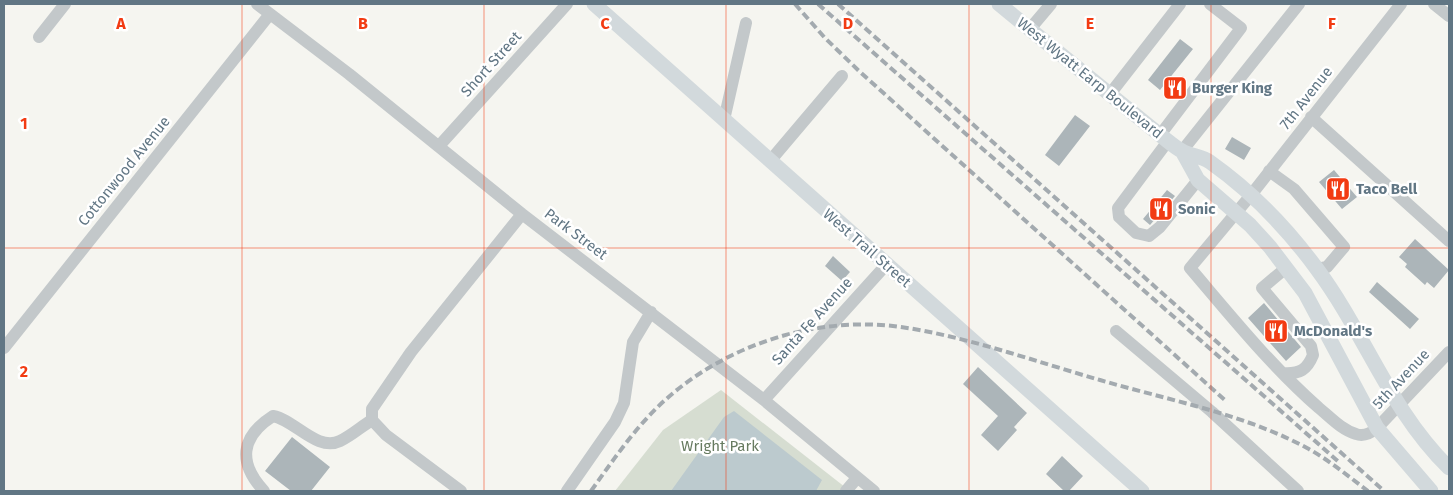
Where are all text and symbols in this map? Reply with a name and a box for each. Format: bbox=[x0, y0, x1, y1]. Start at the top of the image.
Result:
text: A bbox=[115, 14, 126, 33]
text: B bbox=[358, 14, 368, 33]
text: C bbox=[600, 14, 610, 33]
text: D bbox=[843, 14, 853, 33]
street label: West Wyatt Earp Boulevard bbox=[1013, 14, 1167, 142]
text: F bbox=[1328, 14, 1336, 33]
street label: Short Street bbox=[457, 27, 525, 100]
street label: 7th Avenue bbox=[1276, 63, 1336, 133]
restaurant icon: Burger King bbox=[1162, 75, 1188, 101]
place label: Burger King bbox=[1192, 79, 1273, 97]
street label: Cottonwood Avenue bbox=[74, 112, 174, 230]
text: 1 bbox=[20, 114, 28, 133]
restaurant icon: Taco Bell bbox=[1325, 176, 1351, 202]
place label: Taco Bell bbox=[1356, 180, 1418, 198]
restaurant icon: Sonic bbox=[1148, 196, 1174, 222]
place label: Sonic bbox=[1178, 200, 1216, 218]
street label: Park Street bbox=[541, 204, 612, 264]
street label: West Trail Street bbox=[819, 205, 915, 292]
street label: Santa Fe Avenue bbox=[768, 274, 856, 368]
restaurant icon: McDonald's bbox=[1263, 318, 1289, 344]
place label: McDonald's bbox=[1294, 322, 1372, 340]
street label: 5th Avenue bbox=[1369, 345, 1433, 413]
text: 2 bbox=[20, 362, 28, 381]
park label: Wright Park bbox=[681, 437, 759, 455]

